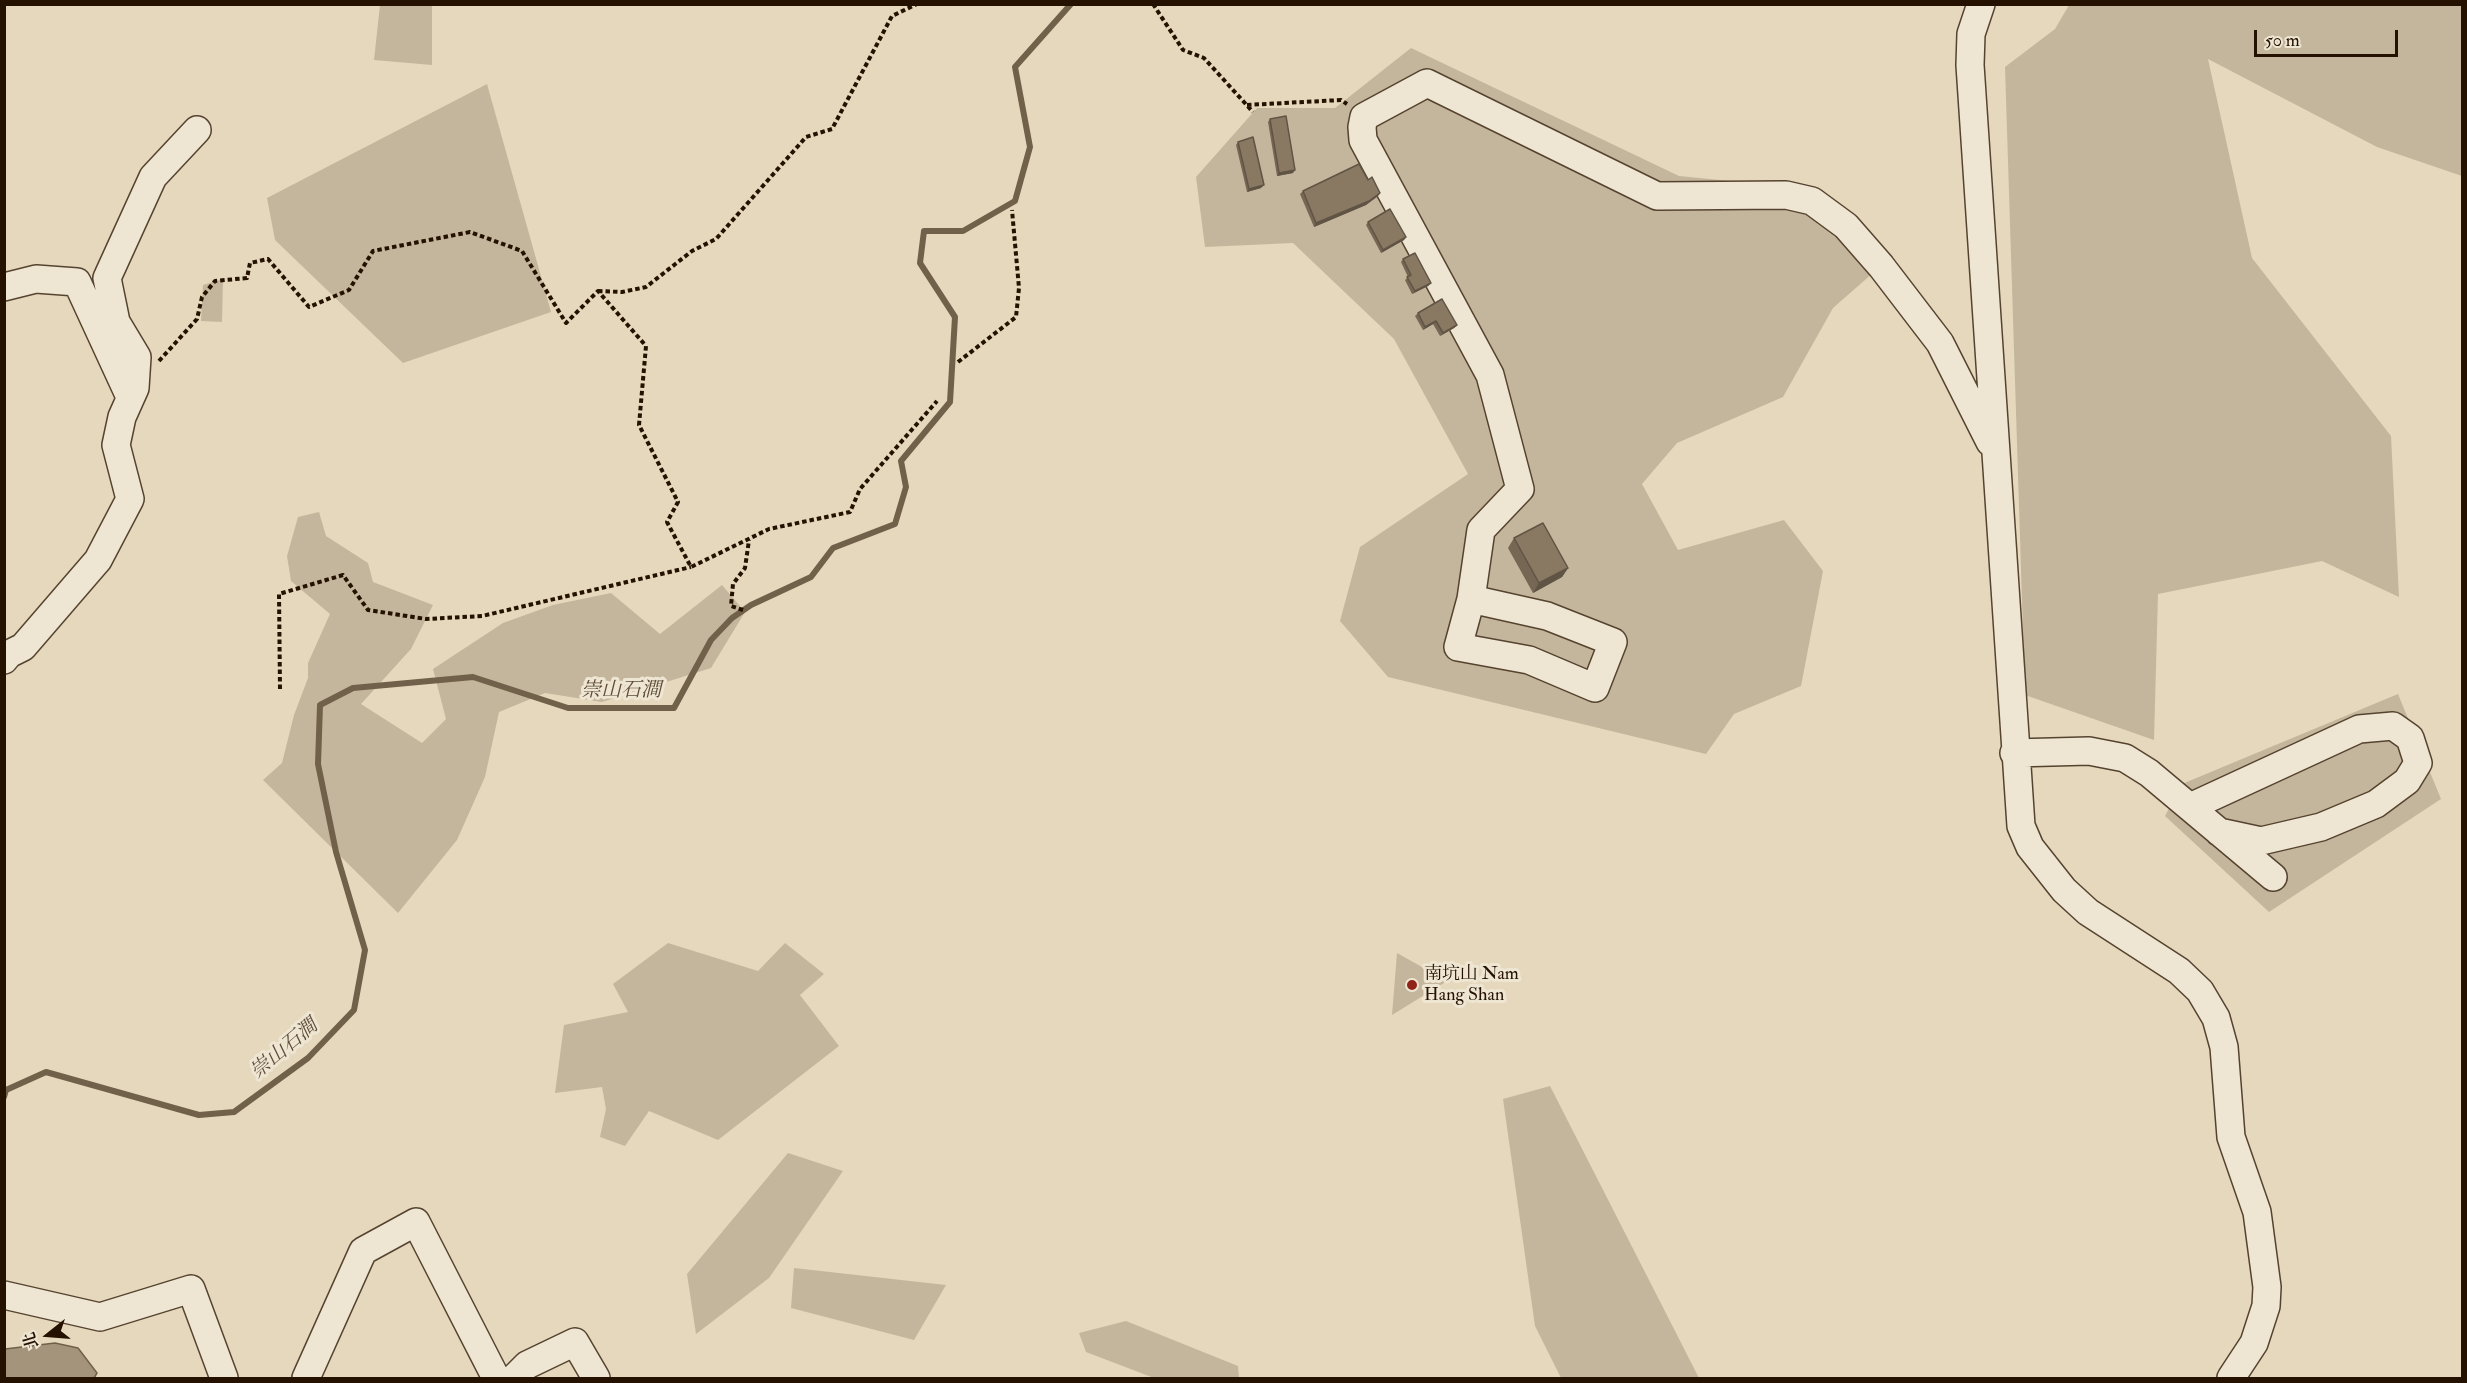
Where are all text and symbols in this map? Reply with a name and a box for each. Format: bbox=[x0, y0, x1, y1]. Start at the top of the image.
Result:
scale bar bbox=[2257, 18, 2401, 56]
text: 50 m bbox=[2265, 29, 2300, 52]
water label: 崇山石澗 bbox=[581, 680, 661, 704]
place label: 南坑山 Nam Hang Shan bbox=[1424, 964, 1519, 1006]
marker: 南坑山 Nam Hang Shan bbox=[1405, 978, 1419, 992]
water label: 崇山石澗 bbox=[247, 1015, 323, 1085]
north arrow bbox=[18, 1305, 78, 1365]
text: 北 bbox=[19, 1330, 43, 1351]

